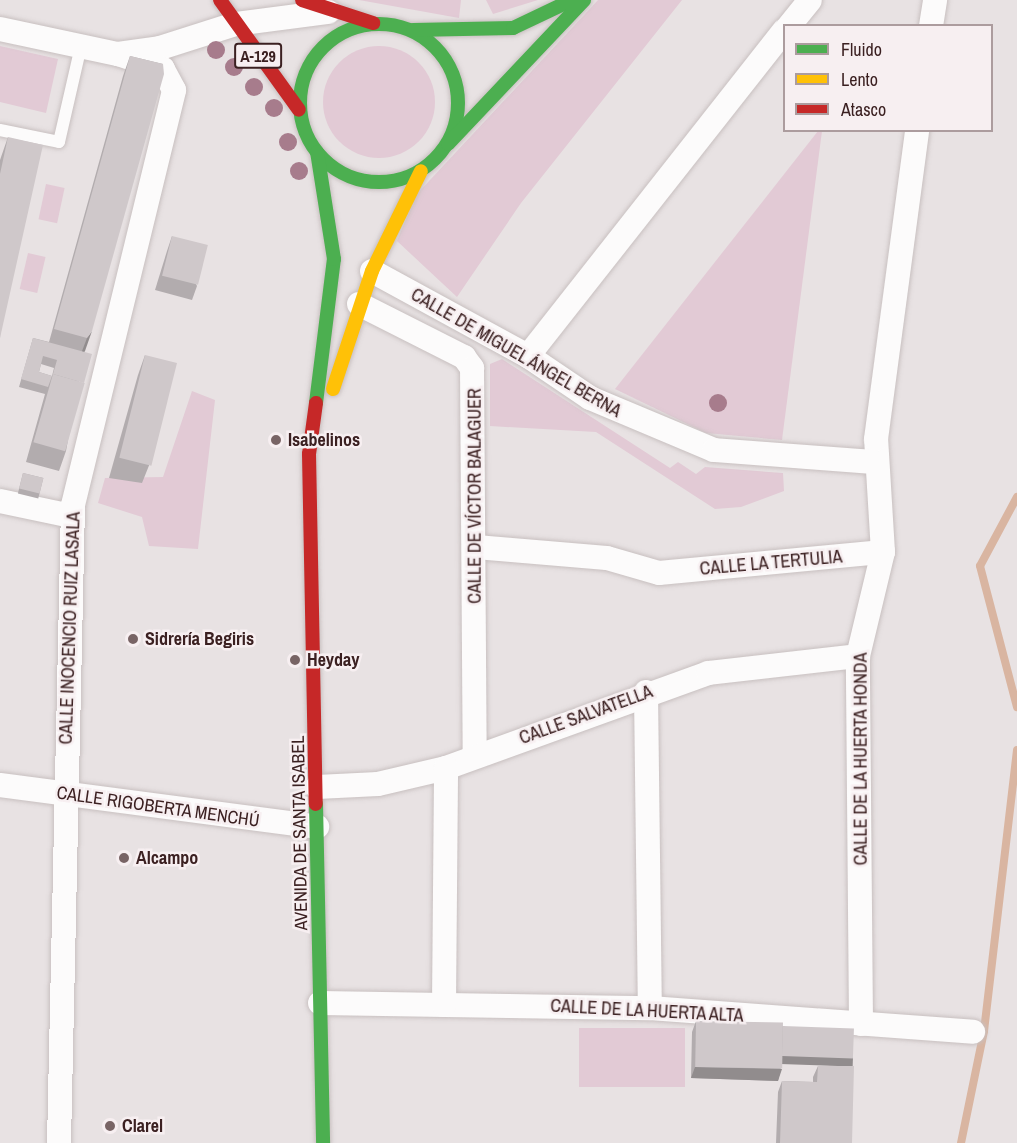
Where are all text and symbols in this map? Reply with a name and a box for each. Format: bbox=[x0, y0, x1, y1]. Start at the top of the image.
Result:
legend bbox=[783, 24, 993, 132]
text: Fluido bbox=[841, 37, 882, 62]
road number: A-129 bbox=[234, 43, 282, 69]
text: Lento bbox=[841, 67, 878, 92]
text: Atasco bbox=[841, 97, 886, 122]
street label: CALLE DE MIGUEL ÁNGEL BERNA bbox=[406, 283, 626, 423]
street label: CALLE DE VÍCTOR BALAGUER bbox=[464, 388, 486, 604]
place label: Isabelinos bbox=[288, 429, 360, 451]
marker: Isabelinos bbox=[269, 433, 283, 447]
street label: CALLE INOCENCIO RUIZ LASALA bbox=[55, 511, 85, 745]
street label: CALLE LA TERTULIA bbox=[698, 546, 844, 580]
place label: Sidrería Begiris bbox=[145, 628, 254, 650]
marker: Sidrería Begiris bbox=[126, 632, 140, 646]
place label: Heyday bbox=[307, 649, 360, 671]
street label: CALLE DE LA HUERTA HONDA bbox=[850, 652, 872, 866]
marker: Heyday bbox=[288, 653, 302, 667]
street label: CALLE SALVATELLA bbox=[516, 681, 656, 749]
street label: AVENIDA DE SANTA ISABEL bbox=[287, 735, 313, 931]
street label: CALLE RIGOBERTA MENCHÚ bbox=[55, 782, 261, 832]
place label: Alcampo bbox=[136, 847, 198, 869]
marker: Alcampo bbox=[117, 851, 131, 865]
street label: CALLE DE LA HUERTA ALTA bbox=[549, 995, 745, 1027]
place label: Clarel bbox=[122, 1115, 163, 1137]
marker: Clarel bbox=[103, 1119, 117, 1133]

